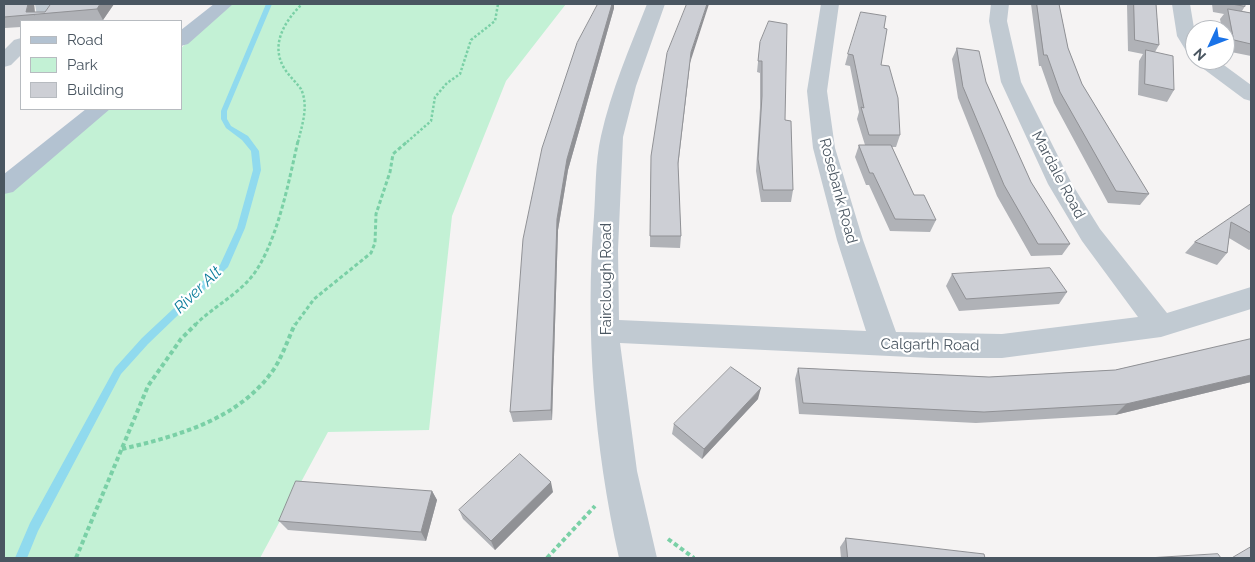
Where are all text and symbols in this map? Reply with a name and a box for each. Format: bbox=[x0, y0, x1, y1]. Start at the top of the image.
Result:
legend bbox=[20, 20, 182, 110]
north arrow bbox=[1185, 20, 1235, 70]
text: Road bbox=[67, 31, 103, 49]
text: N bbox=[1190, 45, 1209, 64]
text: Park bbox=[67, 56, 98, 74]
text: Building bbox=[67, 81, 124, 99]
street label: Mardale Road bbox=[1027, 128, 1089, 222]
street label: Rosebank Road bbox=[815, 136, 861, 246]
street label: Fairclough Road bbox=[597, 223, 615, 335]
water label: River Alt bbox=[170, 263, 226, 317]
street label: Calgarth Road bbox=[880, 335, 980, 355]

